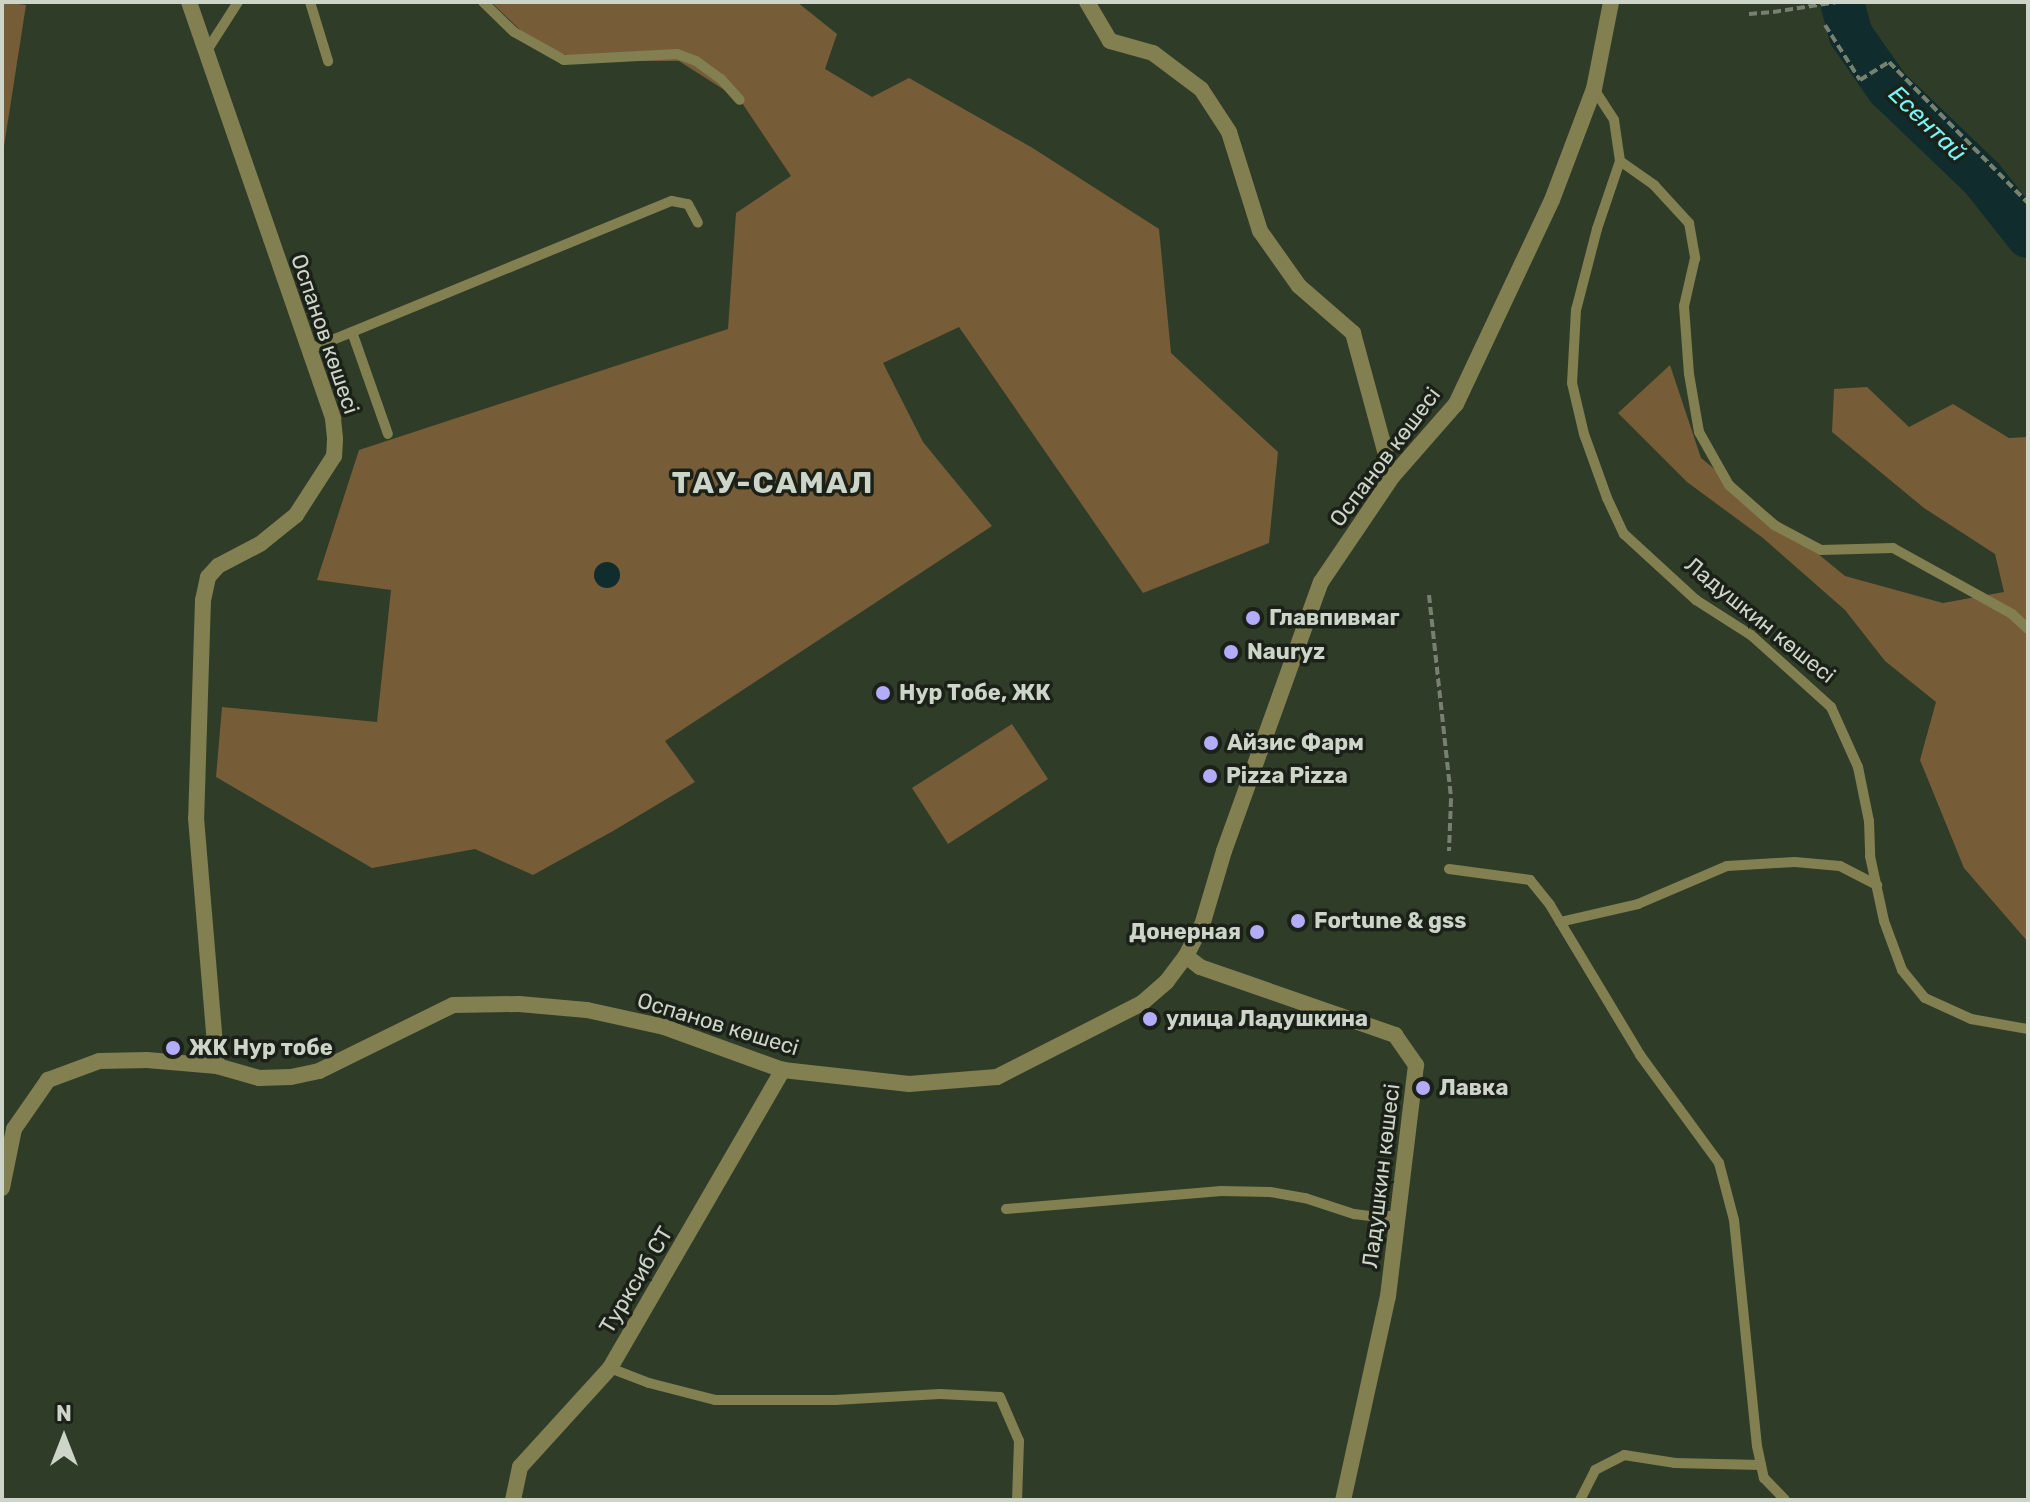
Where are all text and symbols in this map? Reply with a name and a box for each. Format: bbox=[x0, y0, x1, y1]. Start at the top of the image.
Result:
water label: Есентай bbox=[1882, 80, 1972, 168]
street label: Оспанов көшесі bbox=[285, 251, 365, 417]
street label: Оспанов көшесі bbox=[1324, 382, 1446, 532]
district label: ТАУ-САМАЛ bbox=[672, 465, 874, 501]
street label: Ладушкин көшесі bbox=[1680, 551, 1840, 689]
place label: Главпивмаг bbox=[1269, 605, 1400, 631]
marker: Главпивмаг bbox=[1244, 609, 1262, 627]
place label: Nauryz bbox=[1247, 639, 1325, 665]
marker: Nauryz bbox=[1222, 643, 1240, 661]
place label: Нур Тобе, ЖК bbox=[899, 680, 1051, 706]
marker: Нур Тобе, ЖК bbox=[874, 684, 892, 702]
place label: Айзис Фарм bbox=[1227, 730, 1364, 756]
marker: Айзис Фарм bbox=[1202, 734, 1220, 752]
place label: Pizza Pizza bbox=[1226, 763, 1348, 789]
marker: Pizza Pizza bbox=[1201, 767, 1219, 785]
place label: Fortune & gss bbox=[1314, 908, 1466, 934]
marker: Fortune & gss bbox=[1289, 912, 1307, 930]
place label: Донерная bbox=[1129, 919, 1241, 945]
marker: Донерная bbox=[1248, 923, 1266, 941]
street label: Оспанов көшесі bbox=[634, 987, 802, 1061]
place label: улица Ладушкина bbox=[1166, 1006, 1368, 1032]
marker: улица Ладушкина bbox=[1141, 1010, 1159, 1028]
place label: ЖК Нур тобе bbox=[189, 1035, 333, 1061]
marker: ЖК Нур тобе bbox=[164, 1039, 182, 1057]
place label: Лавка bbox=[1439, 1075, 1508, 1101]
marker: Лавка bbox=[1414, 1079, 1432, 1097]
street label: Ладушкин көшесі bbox=[1357, 1082, 1405, 1270]
street label: Турксиб СТ bbox=[594, 1222, 678, 1338]
north arrow bbox=[24, 1398, 104, 1478]
text: N bbox=[56, 1400, 72, 1427]

